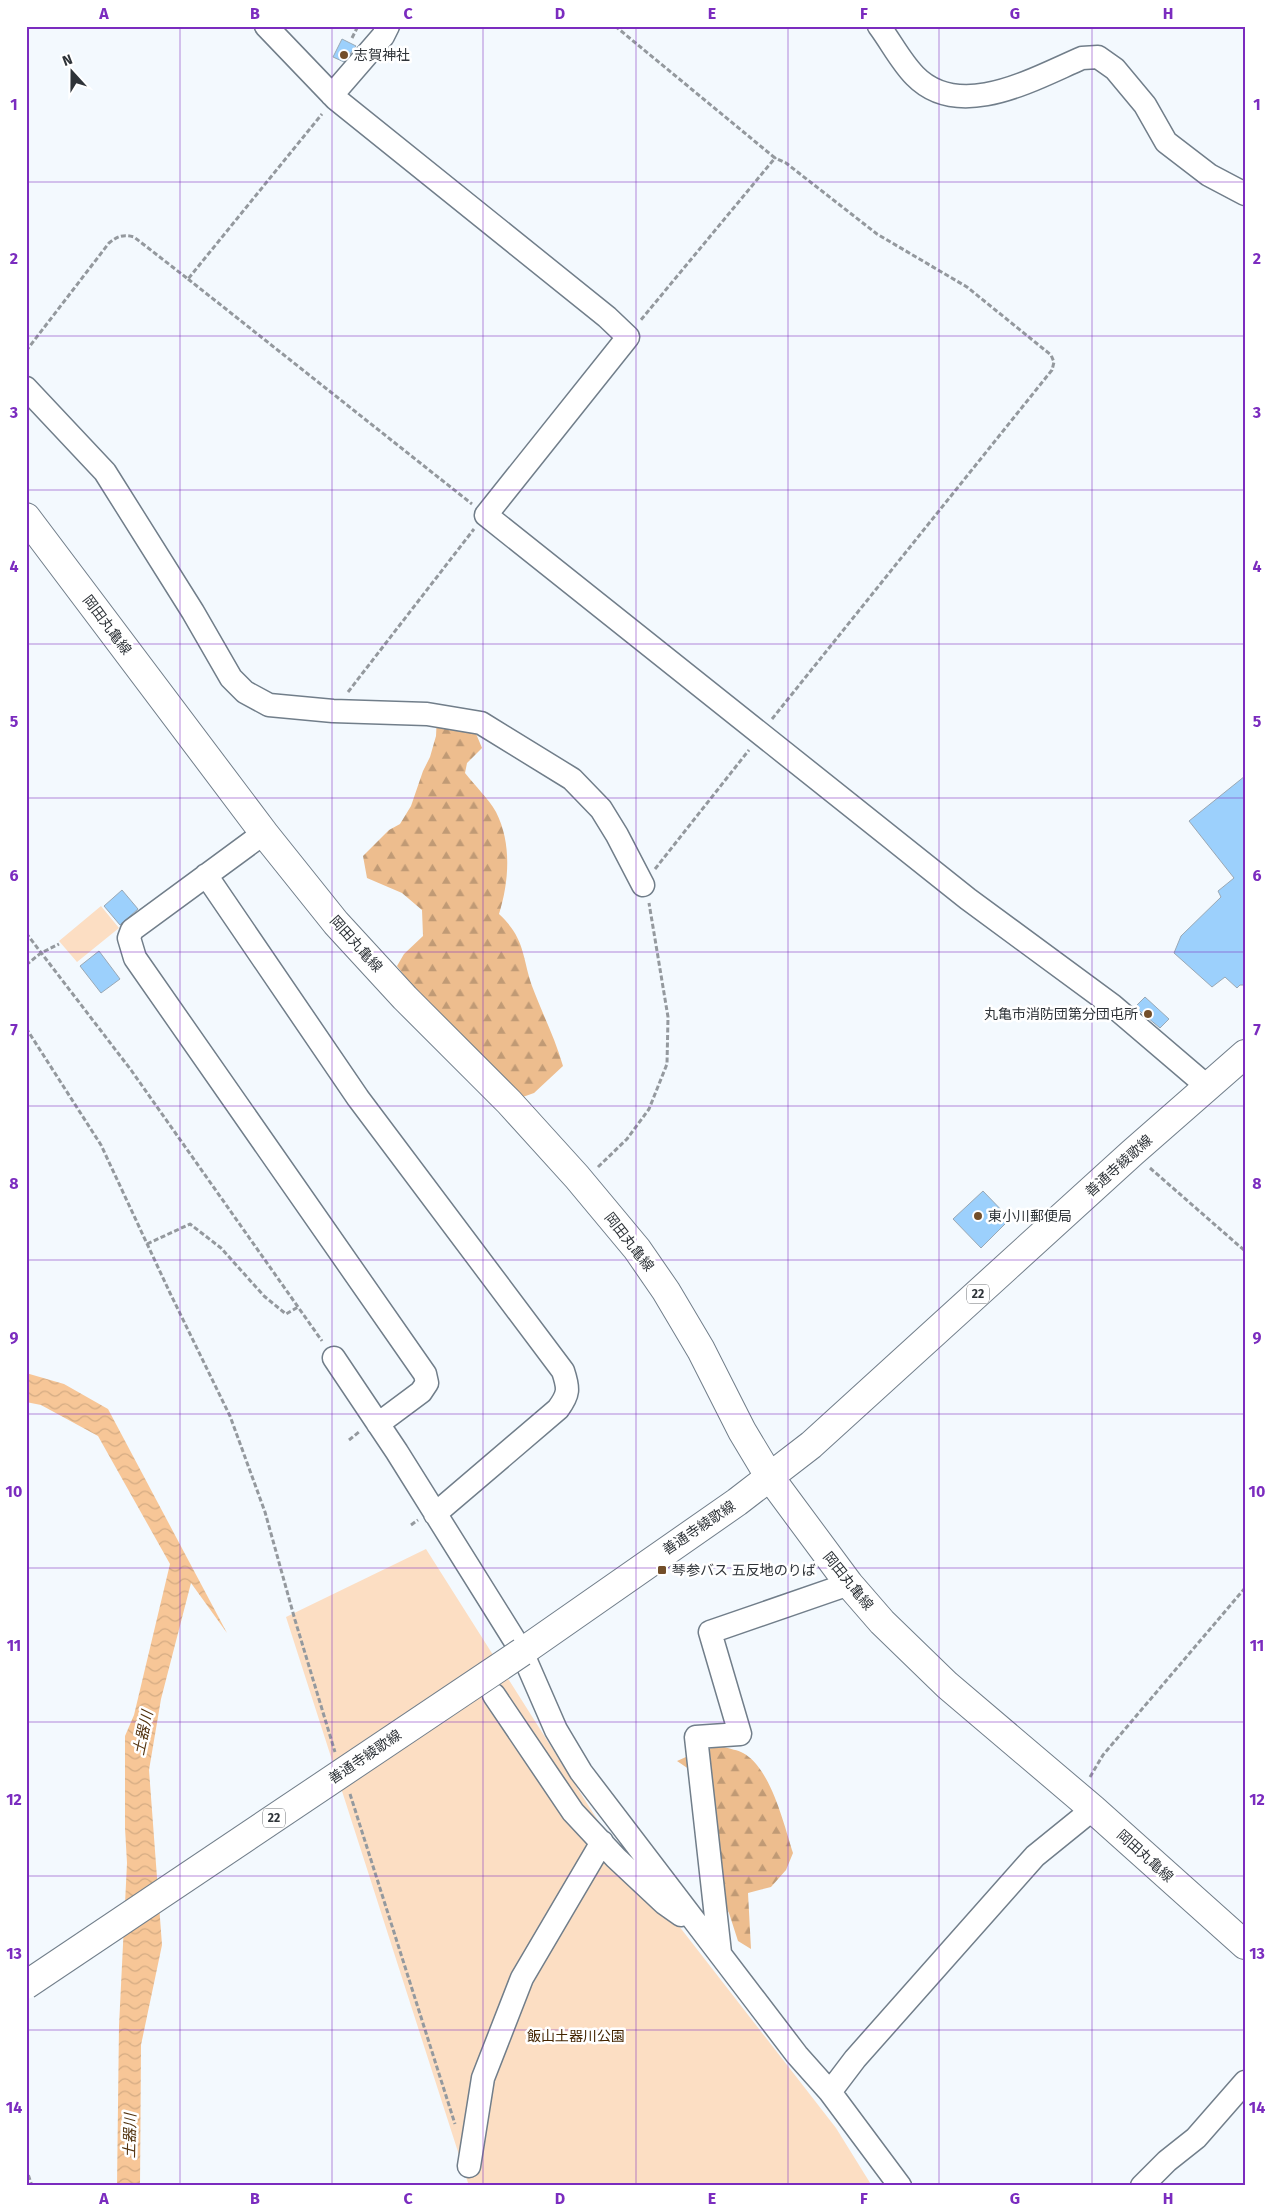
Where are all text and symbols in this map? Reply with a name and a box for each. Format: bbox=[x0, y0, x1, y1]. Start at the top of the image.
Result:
text: A bbox=[98, 4, 109, 23]
text: B bbox=[250, 4, 260, 23]
text: C bbox=[403, 4, 413, 23]
text: D bbox=[555, 4, 565, 23]
text: E bbox=[708, 4, 716, 23]
text: F bbox=[860, 4, 868, 23]
text: G bbox=[1010, 4, 1020, 23]
text: H bbox=[1163, 4, 1173, 23]
place label: 志賀神社 bbox=[354, 47, 410, 64]
north arrow bbox=[48, 48, 98, 98]
marker: 志賀神社 bbox=[338, 49, 350, 61]
text: N bbox=[60, 51, 75, 70]
text: 1 bbox=[10, 95, 18, 114]
text: 1 bbox=[1253, 95, 1261, 114]
text: 2 bbox=[10, 249, 18, 268]
text: 2 bbox=[1253, 249, 1261, 268]
text: 3 bbox=[9, 403, 18, 422]
text: 3 bbox=[1252, 403, 1261, 422]
text: 4 bbox=[9, 557, 19, 576]
text: 4 bbox=[1252, 557, 1262, 576]
street label: 岡田丸亀線 bbox=[79, 592, 135, 658]
text: 5 bbox=[10, 712, 19, 731]
text: 5 bbox=[1253, 712, 1262, 731]
text: 6 bbox=[9, 866, 19, 885]
text: 6 bbox=[1252, 866, 1262, 885]
street label: 岡田丸亀線 bbox=[326, 912, 386, 976]
place label: 丸亀市消防団第分団屯所 bbox=[984, 1006, 1138, 1023]
marker: 丸亀市消防団第分団屯所 bbox=[1142, 1008, 1154, 1020]
text: 7 bbox=[10, 1020, 18, 1039]
text: 7 bbox=[1253, 1020, 1261, 1039]
street label: 善通寺綾歌線 bbox=[1082, 1132, 1156, 1200]
text: 8 bbox=[9, 1174, 19, 1193]
text: 8 bbox=[1252, 1174, 1262, 1193]
place label: 東小川郵便局 bbox=[988, 1208, 1072, 1225]
street label: 岡田丸亀線 bbox=[601, 1209, 657, 1275]
marker: 東小川郵便局 bbox=[972, 1210, 984, 1222]
road number: 22 bbox=[967, 1285, 989, 1304]
text: 9 bbox=[10, 1328, 19, 1347]
text: 9 bbox=[1253, 1328, 1262, 1347]
text: 10 bbox=[6, 1482, 22, 1501]
text: 10 bbox=[1249, 1482, 1265, 1501]
street label: 善通寺綾歌線 bbox=[659, 1497, 739, 1559]
street label: 岡田丸亀線 bbox=[819, 1548, 877, 1614]
place label: 琴参バス 五反地のりば bbox=[672, 1562, 816, 1579]
marker: 琴参バス 五反地のりば bbox=[656, 1564, 668, 1576]
text: 11 bbox=[7, 1636, 21, 1655]
text: 11 bbox=[1250, 1636, 1264, 1655]
water label: 土器川 bbox=[130, 1707, 157, 1757]
street label: 善通寺綾歌線 bbox=[325, 1726, 405, 1788]
text: 12 bbox=[6, 1790, 22, 1809]
text: 12 bbox=[1249, 1790, 1265, 1809]
road number: 22 bbox=[263, 1809, 285, 1828]
street label: 岡田丸亀線 bbox=[1113, 1826, 1177, 1886]
text: 13 bbox=[6, 1944, 22, 1963]
text: 13 bbox=[1249, 1944, 1265, 1963]
park label: 飯山土器川公園 bbox=[527, 2028, 625, 2045]
text: 14 bbox=[6, 2098, 22, 2117]
text: 14 bbox=[1249, 2098, 1265, 2117]
water label: 土器川 bbox=[121, 2111, 139, 2159]
text: A bbox=[98, 2189, 109, 2208]
text: B bbox=[250, 2189, 260, 2208]
text: C bbox=[403, 2189, 413, 2208]
text: D bbox=[555, 2189, 565, 2208]
text: E bbox=[708, 2189, 716, 2208]
text: F bbox=[860, 2189, 868, 2208]
text: G bbox=[1010, 2189, 1020, 2208]
text: H bbox=[1163, 2189, 1173, 2208]

